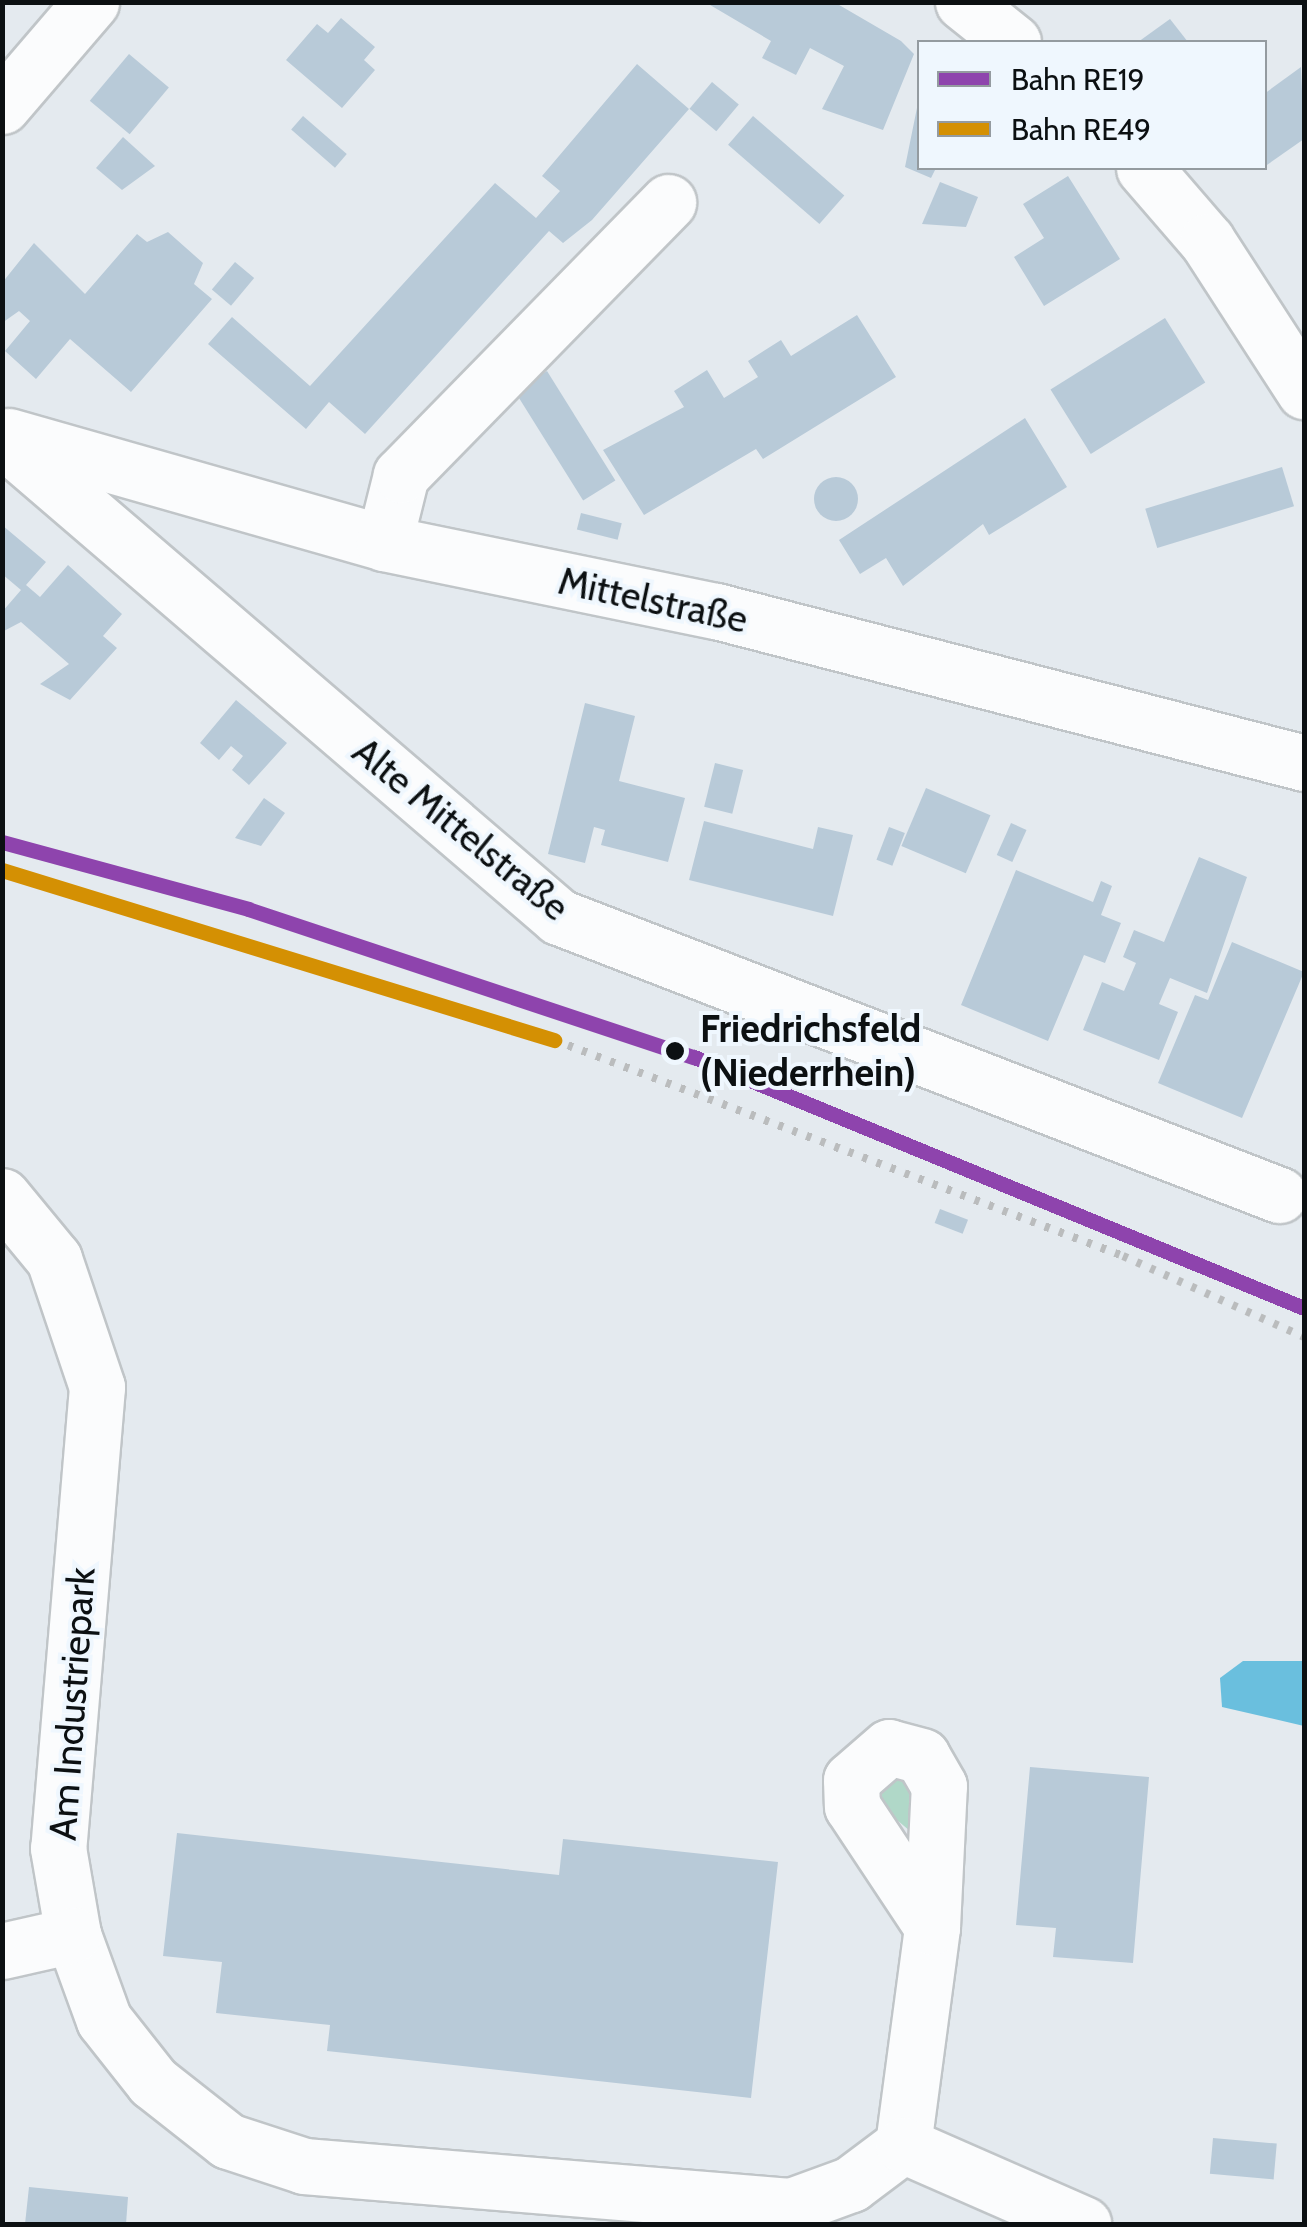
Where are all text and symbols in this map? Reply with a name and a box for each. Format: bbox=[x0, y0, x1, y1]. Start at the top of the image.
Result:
legend bbox=[917, 40, 1267, 170]
text: Bahn RE19 bbox=[1011, 61, 1145, 98]
text: Bahn RE49 bbox=[1011, 111, 1151, 148]
street label: Mittelstraße bbox=[554, 558, 752, 642]
street label: Alte Mittelstraße bbox=[344, 728, 578, 930]
place label: Friedrichsfeld (Niederrhein) bbox=[700, 1006, 921, 1096]
marker: Friedrichsfeld (Niederrhein) bbox=[659, 1035, 691, 1067]
street label: Am Industriepark bbox=[40, 1566, 104, 1842]

